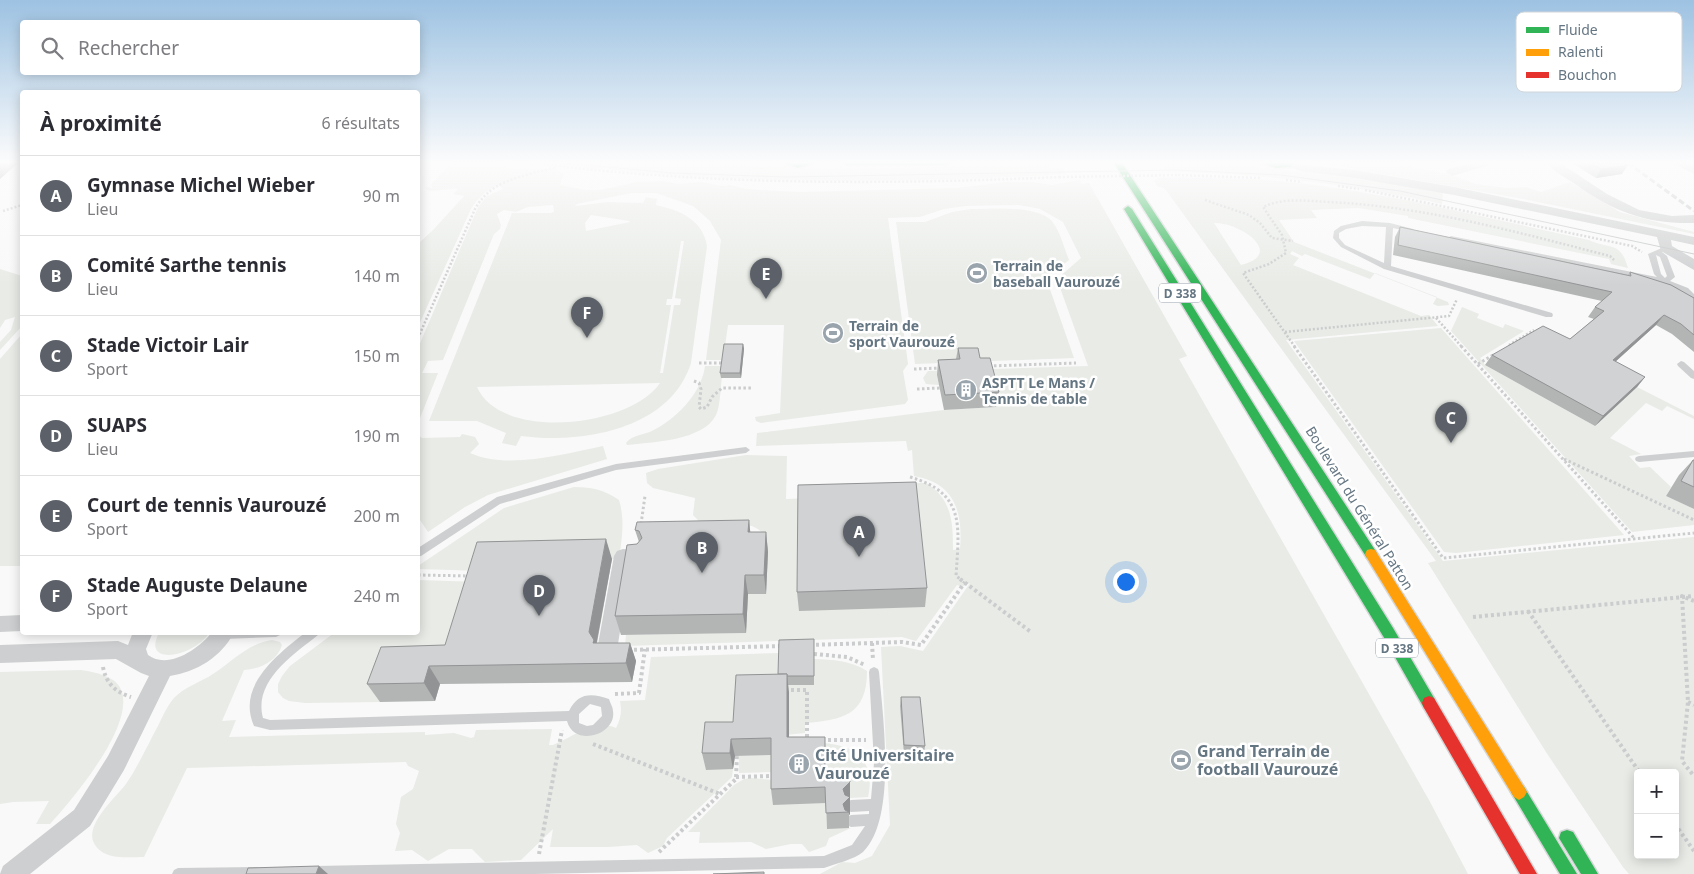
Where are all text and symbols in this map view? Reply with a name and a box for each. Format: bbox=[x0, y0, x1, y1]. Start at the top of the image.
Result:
legend bbox=[1516, 12, 1682, 92]
search box bbox=[20, 20, 420, 75]
text: Fluide bbox=[1558, 20, 1598, 39]
icon: search bbox=[38, 34, 66, 62]
text: Rechercher bbox=[78, 35, 179, 61]
text: Ralenti bbox=[1558, 42, 1603, 61]
text: Bouchon bbox=[1558, 65, 1617, 84]
text: À proximité bbox=[40, 109, 162, 137]
text: 6 résultats bbox=[322, 112, 400, 134]
text: Gymnase Michel Wieber bbox=[87, 172, 315, 198]
text: A bbox=[50, 185, 62, 207]
text: 90 m bbox=[363, 185, 400, 207]
text: Lieu bbox=[87, 198, 118, 220]
text: Comité Sarthe tennis bbox=[87, 252, 287, 278]
place label: Terrain de baseball Vaurouzé bbox=[993, 256, 1120, 291]
pin: E bbox=[750, 258, 782, 299]
sports icon: Terrain de baseball Vaurouzé bbox=[965, 261, 989, 285]
text: B bbox=[51, 265, 61, 287]
text: 140 m bbox=[353, 265, 400, 287]
text: Lieu bbox=[87, 278, 118, 300]
road number: D 338 bbox=[1159, 284, 1201, 302]
pin: F bbox=[571, 297, 603, 338]
place label: Terrain de sport Vaurouzé bbox=[849, 316, 955, 351]
sports icon: Terrain de sport Vaurouzé bbox=[821, 321, 845, 345]
text: Stade Victoir Lair bbox=[87, 332, 249, 358]
text: C bbox=[51, 345, 61, 367]
text: 150 m bbox=[353, 345, 400, 367]
text: Sport bbox=[87, 358, 128, 380]
place label: ASPTT Le Mans / Tennis de table bbox=[982, 373, 1095, 408]
building icon: ASPTT Le Mans / Tennis de table bbox=[954, 378, 978, 402]
pin: C bbox=[1435, 402, 1467, 443]
text: SUAPS bbox=[87, 412, 147, 438]
street label: Boulevard du Général Patton bbox=[1302, 422, 1418, 594]
text: D bbox=[50, 425, 62, 447]
text: 190 m bbox=[353, 425, 400, 447]
text: Lieu bbox=[87, 438, 118, 460]
text: Court de tennis Vaurouzé bbox=[87, 492, 327, 518]
text: E bbox=[52, 505, 60, 527]
text: 200 m bbox=[353, 505, 400, 527]
pin: A bbox=[843, 516, 875, 557]
text: Sport bbox=[87, 518, 128, 540]
pin: B bbox=[686, 532, 718, 573]
your location bbox=[1113, 569, 1139, 595]
text: Stade Auguste Delaune bbox=[87, 572, 308, 598]
pin: D bbox=[523, 575, 555, 616]
text: F bbox=[52, 585, 60, 607]
text: 240 m bbox=[353, 585, 400, 607]
text: Sport bbox=[87, 598, 128, 620]
road number: D 338 bbox=[1376, 638, 1418, 658]
place label: Grand Terrain de football Vaurouzé bbox=[1197, 740, 1338, 780]
place label: Cité Universitaire Vaurouzé bbox=[815, 744, 954, 784]
sports icon: Grand Terrain de football Vaurouzé bbox=[1169, 748, 1193, 772]
building icon: Cité Universitaire Vaurouzé bbox=[787, 752, 811, 776]
map controls bbox=[1634, 769, 1679, 859]
button: + bbox=[1634, 769, 1679, 814]
button: − bbox=[1634, 814, 1679, 859]

